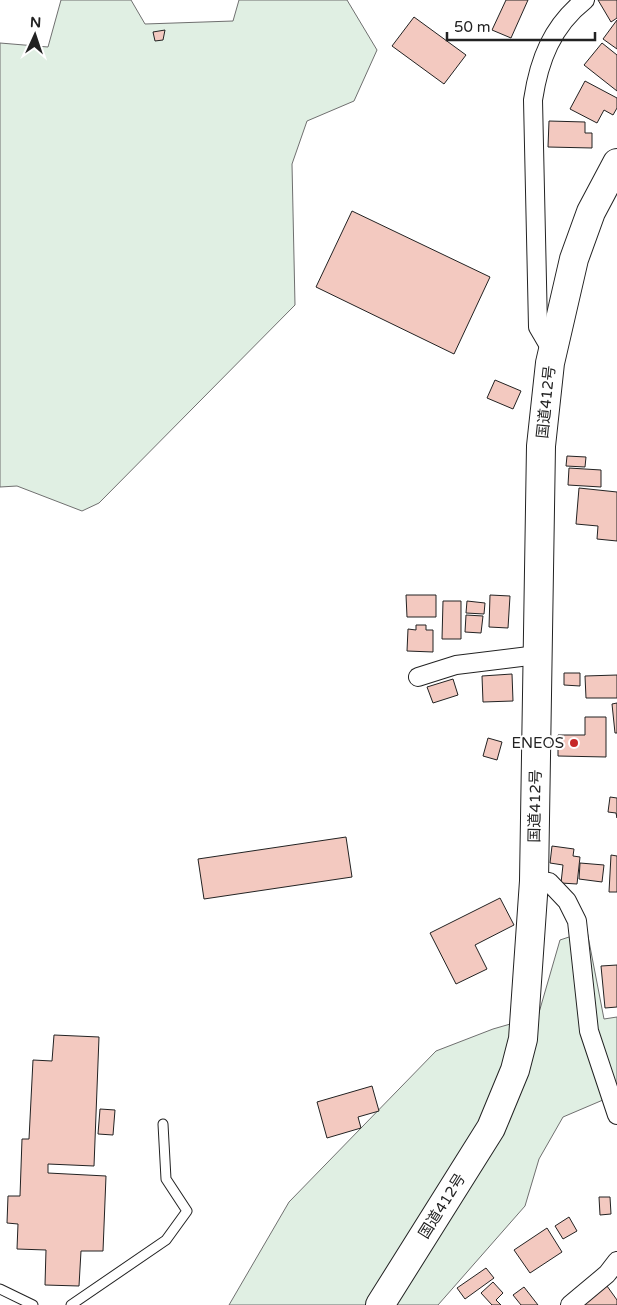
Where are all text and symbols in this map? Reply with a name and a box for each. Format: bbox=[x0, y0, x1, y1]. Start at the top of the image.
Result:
north arrow bbox=[10, 10, 60, 60]
scale bar bbox=[447, 10, 594, 42]
text: N bbox=[30, 14, 42, 31]
text: 50 m bbox=[454, 18, 491, 36]
street label: 国道412号 bbox=[533, 365, 559, 439]
place label: ENEOS bbox=[511, 734, 564, 752]
marker: ENEOS bbox=[568, 737, 580, 749]
street label: 国道412号 bbox=[525, 769, 545, 843]
street label: 国道412号 bbox=[415, 1170, 469, 1242]

